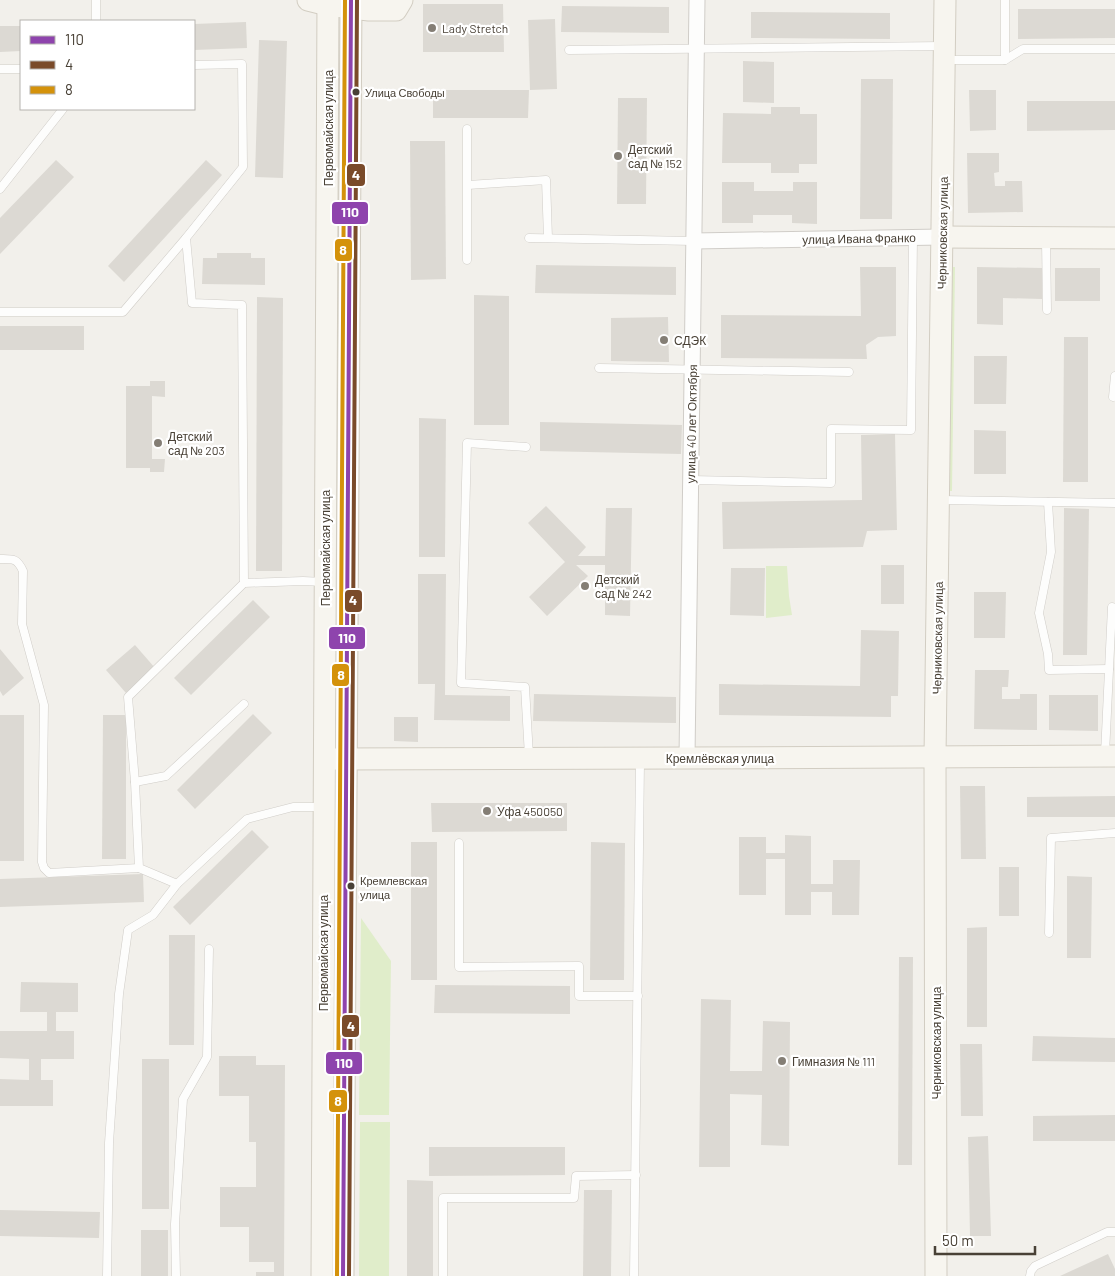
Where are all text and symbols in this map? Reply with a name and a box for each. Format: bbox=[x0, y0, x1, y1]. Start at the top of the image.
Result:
legend bbox=[20, 20, 195, 110]
place label: Lady Stretch bbox=[442, 21, 508, 35]
marker: Lady Stretch bbox=[426, 22, 438, 34]
text: 110 bbox=[65, 30, 84, 48]
text: 4 bbox=[65, 55, 73, 73]
street label: Первомайская улица bbox=[321, 69, 336, 186]
text: 8 bbox=[65, 80, 73, 98]
place label: Улица Свободы bbox=[365, 86, 445, 99]
marker: Улица Свободы bbox=[351, 87, 361, 97]
place label: Детский сад № 152 bbox=[628, 142, 682, 171]
marker: Детский сад № 152 bbox=[612, 150, 624, 162]
line badge: 4 bbox=[346, 163, 366, 187]
text: 4 bbox=[352, 166, 360, 183]
street label: Черниковская улица bbox=[934, 176, 951, 290]
line badge: 110 bbox=[331, 201, 369, 225]
text: 110 bbox=[341, 203, 359, 220]
street label: улица Ивана Франко bbox=[802, 230, 916, 247]
line badge: 8 bbox=[334, 238, 353, 262]
text: 8 bbox=[339, 241, 347, 258]
place label: СДЭК bbox=[674, 333, 706, 348]
marker: СДЭК bbox=[658, 334, 670, 346]
street label: улица 40 лет Октября bbox=[683, 364, 700, 484]
place label: Детский сад № 203 bbox=[168, 429, 225, 458]
marker: Детский сад № 203 bbox=[152, 437, 164, 449]
street label: Первомайская улица bbox=[318, 489, 333, 606]
place label: Детский сад № 242 bbox=[595, 572, 652, 601]
marker: Детский сад № 242 bbox=[579, 580, 591, 592]
street label: Черниковская улица bbox=[929, 581, 946, 695]
line badge: 4 bbox=[344, 589, 363, 613]
text: 4 bbox=[349, 591, 357, 608]
line badge: 110 bbox=[328, 626, 366, 650]
text: 110 bbox=[338, 629, 356, 646]
line badge: 8 bbox=[331, 663, 350, 687]
text: 8 bbox=[337, 666, 345, 683]
street label: Кремлёвская улица bbox=[666, 751, 775, 766]
place label: Уфа 450050 bbox=[497, 804, 563, 819]
marker: Уфа 450050 bbox=[481, 805, 493, 817]
place label: Кремлевская улица bbox=[360, 874, 427, 901]
marker: Кремлевская улица bbox=[346, 881, 356, 891]
street label: Первомайская улица bbox=[316, 894, 331, 1011]
street label: Черниковская улица bbox=[929, 986, 944, 1100]
line badge: 4 bbox=[341, 1014, 360, 1038]
text: 4 bbox=[347, 1017, 355, 1034]
line badge: 110 bbox=[325, 1051, 363, 1075]
text: 110 bbox=[335, 1054, 353, 1071]
place label: Гимназия № 111 bbox=[792, 1054, 875, 1068]
marker: Гимназия № 111 bbox=[776, 1055, 788, 1067]
line badge: 8 bbox=[328, 1089, 348, 1113]
text: 8 bbox=[334, 1092, 342, 1109]
scale bar bbox=[935, 1224, 1035, 1256]
text: 50 m bbox=[942, 1231, 974, 1249]

